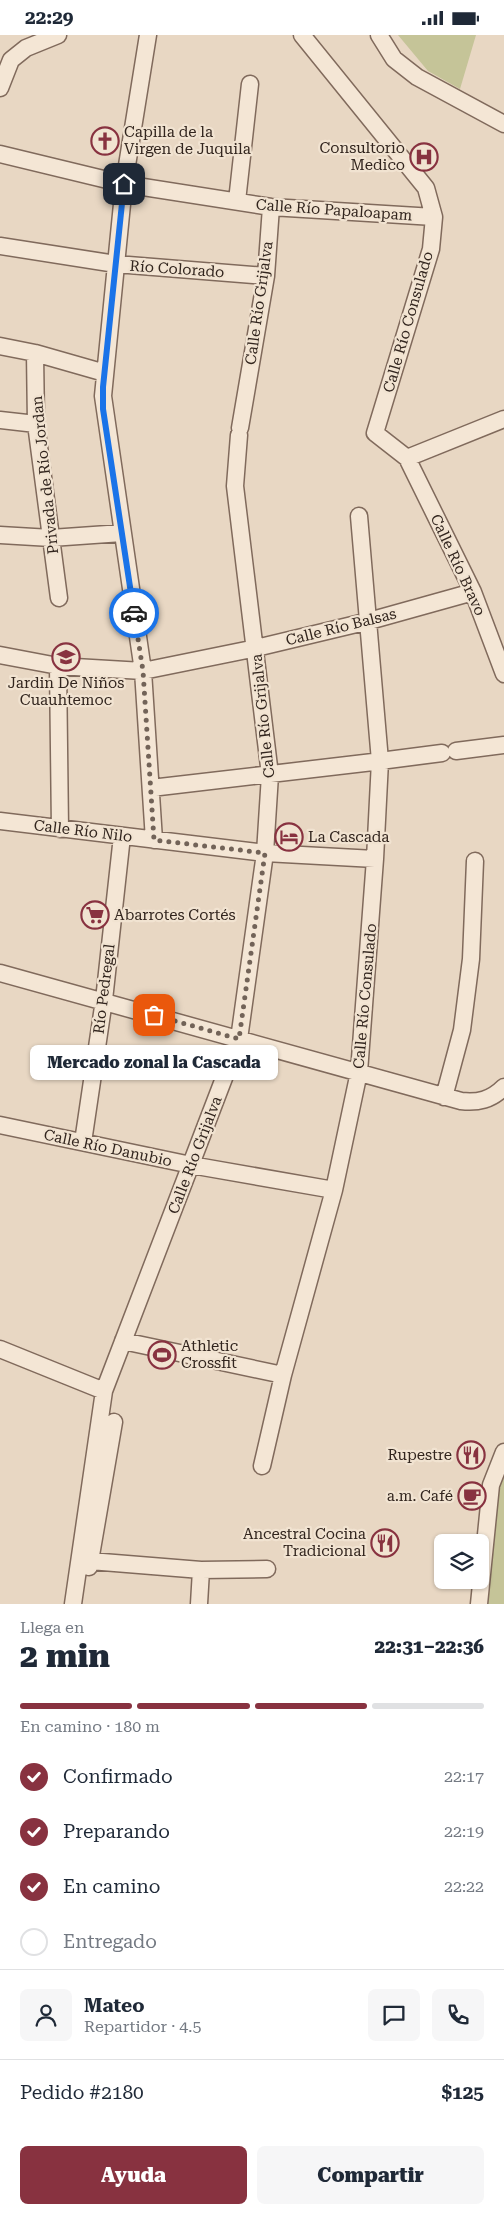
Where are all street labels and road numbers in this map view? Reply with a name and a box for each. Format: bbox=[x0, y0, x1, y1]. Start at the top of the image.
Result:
street label: Calle Río Papaloapam bbox=[255, 196, 413, 224]
street label: Calle Río Grijalva bbox=[241, 240, 277, 366]
street label: Calle Río Consulado bbox=[379, 249, 437, 395]
street label: Río Colorado bbox=[129, 257, 225, 281]
street label: Privada de Río Jordan bbox=[28, 395, 62, 555]
street label: Calle Río Bravo bbox=[427, 511, 489, 619]
street label: Calle Río Balsas bbox=[284, 605, 398, 649]
street label: Calle Río Grijalva bbox=[248, 653, 278, 779]
street label: Calle Río Nilo bbox=[33, 816, 133, 846]
street label: Calle Río Consulado bbox=[350, 923, 380, 1069]
street label: Río Pedregal bbox=[90, 943, 119, 1035]
street label: Calle Río Grijalva bbox=[164, 1094, 226, 1216]
street label: Calle Río Danubio bbox=[42, 1126, 174, 1170]

